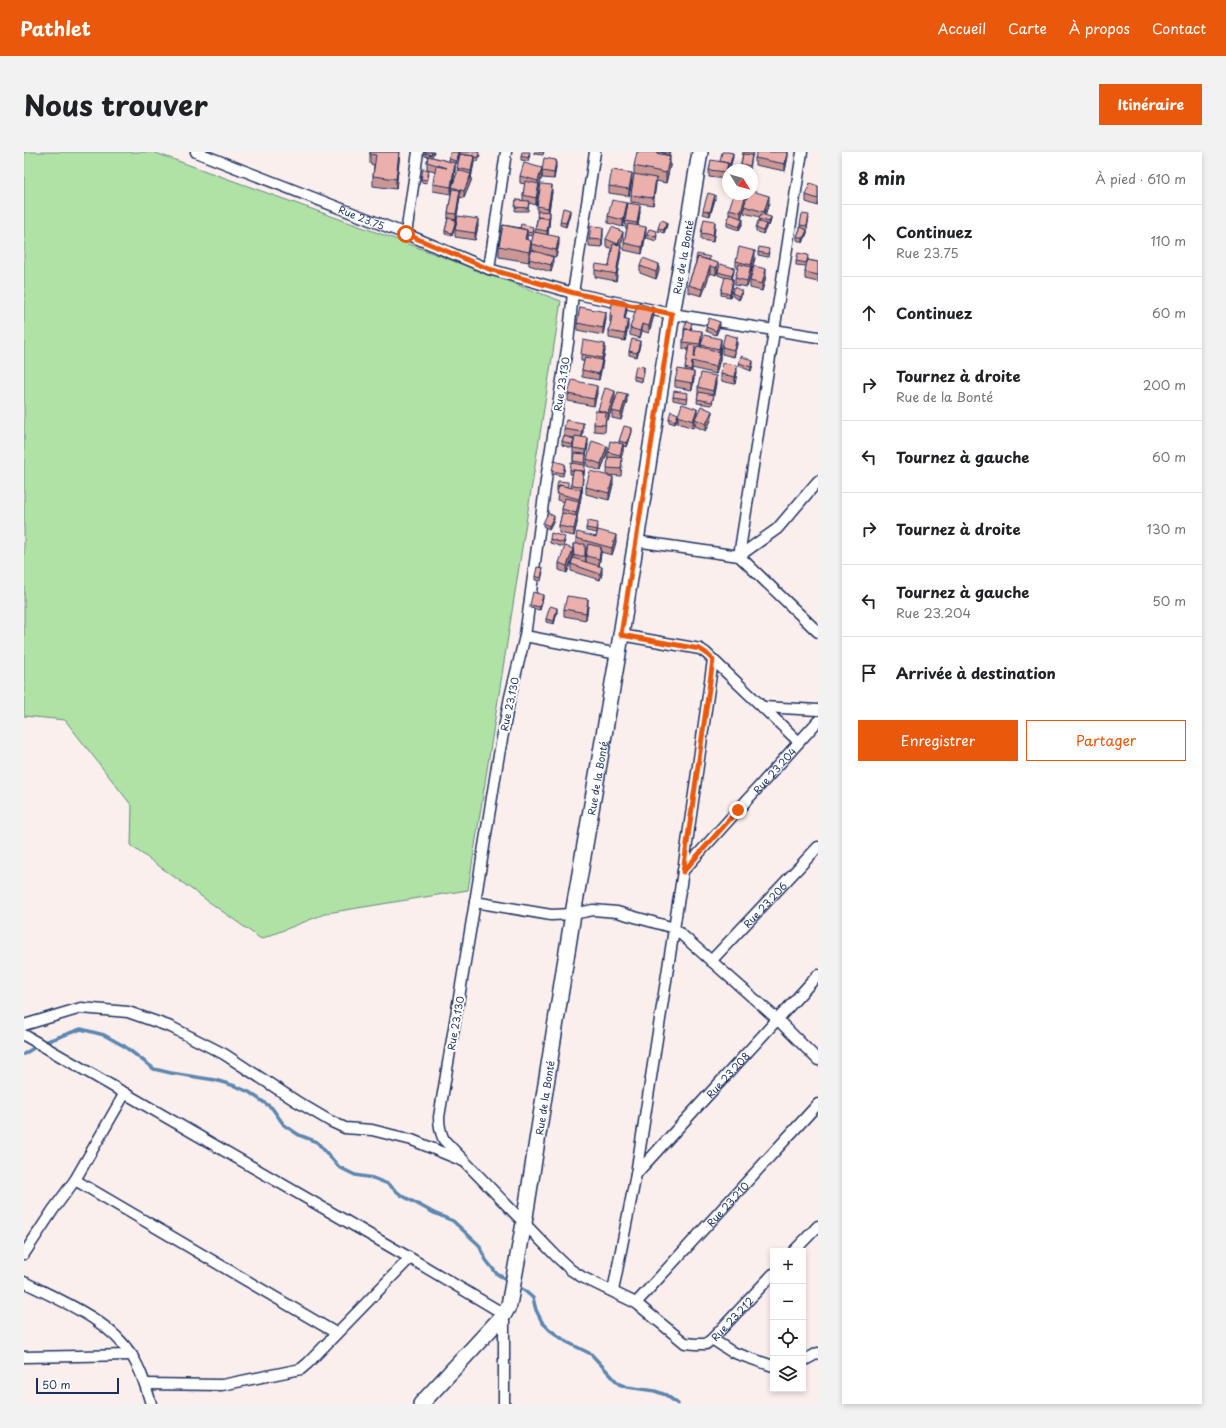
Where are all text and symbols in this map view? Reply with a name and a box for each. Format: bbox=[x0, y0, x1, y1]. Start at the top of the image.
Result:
text: Pathlet bbox=[20, 14, 91, 42]
text: Accueil bbox=[938, 18, 986, 39]
text: Carte bbox=[1008, 18, 1047, 39]
text: À propos bbox=[1069, 18, 1130, 39]
text: Contact bbox=[1152, 18, 1206, 39]
text: Nous trouver bbox=[24, 83, 208, 126]
button: Itinéraire bbox=[1099, 84, 1202, 125]
north arrow bbox=[722, 164, 758, 200]
text: 8 min bbox=[858, 165, 906, 191]
text: À pied · 610 m bbox=[1095, 169, 1186, 188]
street label: Rue 23.75 bbox=[337, 201, 387, 233]
street label: Rue de la Bonté bbox=[668, 218, 696, 295]
text: Continuez bbox=[896, 220, 972, 243]
route start bbox=[397, 225, 415, 243]
icon: ahead bbox=[858, 230, 880, 252]
text: 110 m bbox=[1151, 231, 1186, 250]
text: Rue 23.75 bbox=[896, 243, 959, 262]
text: Continuez bbox=[896, 301, 972, 324]
icon: ahead bbox=[858, 302, 880, 324]
text: 60 m bbox=[1152, 303, 1186, 322]
street label: Rue 23.130 bbox=[549, 356, 573, 412]
text: Tournez à droite bbox=[896, 364, 1021, 387]
icon: right bbox=[858, 374, 880, 396]
text: 200 m bbox=[1143, 375, 1186, 394]
text: Rue de la Bonté bbox=[896, 387, 993, 406]
text: Tournez à gauche bbox=[896, 445, 1030, 468]
icon: left bbox=[858, 446, 880, 468]
text: 60 m bbox=[1152, 447, 1186, 466]
text: Tournez à droite bbox=[896, 517, 1021, 540]
icon: right bbox=[858, 518, 880, 540]
text: 130 m bbox=[1147, 519, 1186, 538]
text: Tournez à gauche bbox=[896, 580, 1030, 603]
icon: left bbox=[858, 590, 880, 612]
text: 50 m bbox=[1152, 591, 1186, 610]
text: Rue 23.204 bbox=[896, 603, 971, 622]
text: Arrivée à destination bbox=[896, 661, 1056, 684]
icon: arrive bbox=[858, 662, 880, 684]
street label: Rue 23.130 bbox=[496, 676, 522, 732]
button: Enregistrer bbox=[858, 720, 1018, 761]
button: Partager bbox=[1026, 720, 1186, 761]
street label: Rue de la Bonté bbox=[583, 739, 610, 816]
street label: Rue 23.204 bbox=[749, 743, 799, 796]
route end bbox=[729, 801, 747, 819]
street label: Rue 23.206 bbox=[739, 878, 790, 930]
street label: Rue 23.130 bbox=[443, 995, 467, 1051]
street label: Rue 23.208 bbox=[702, 1048, 752, 1101]
street label: Rue de la Bonté bbox=[531, 1059, 557, 1136]
street label: Rue 23.210 bbox=[703, 1178, 752, 1229]
map controls bbox=[770, 1248, 806, 1392]
button: + bbox=[770, 1248, 806, 1284]
button: − bbox=[770, 1284, 806, 1320]
street label: Rue 23.212 bbox=[707, 1293, 756, 1344]
button: locate bbox=[770, 1320, 806, 1356]
button: layers bbox=[770, 1356, 806, 1392]
scale bar bbox=[36, 1376, 119, 1395]
text: 50 m bbox=[42, 1376, 71, 1393]

